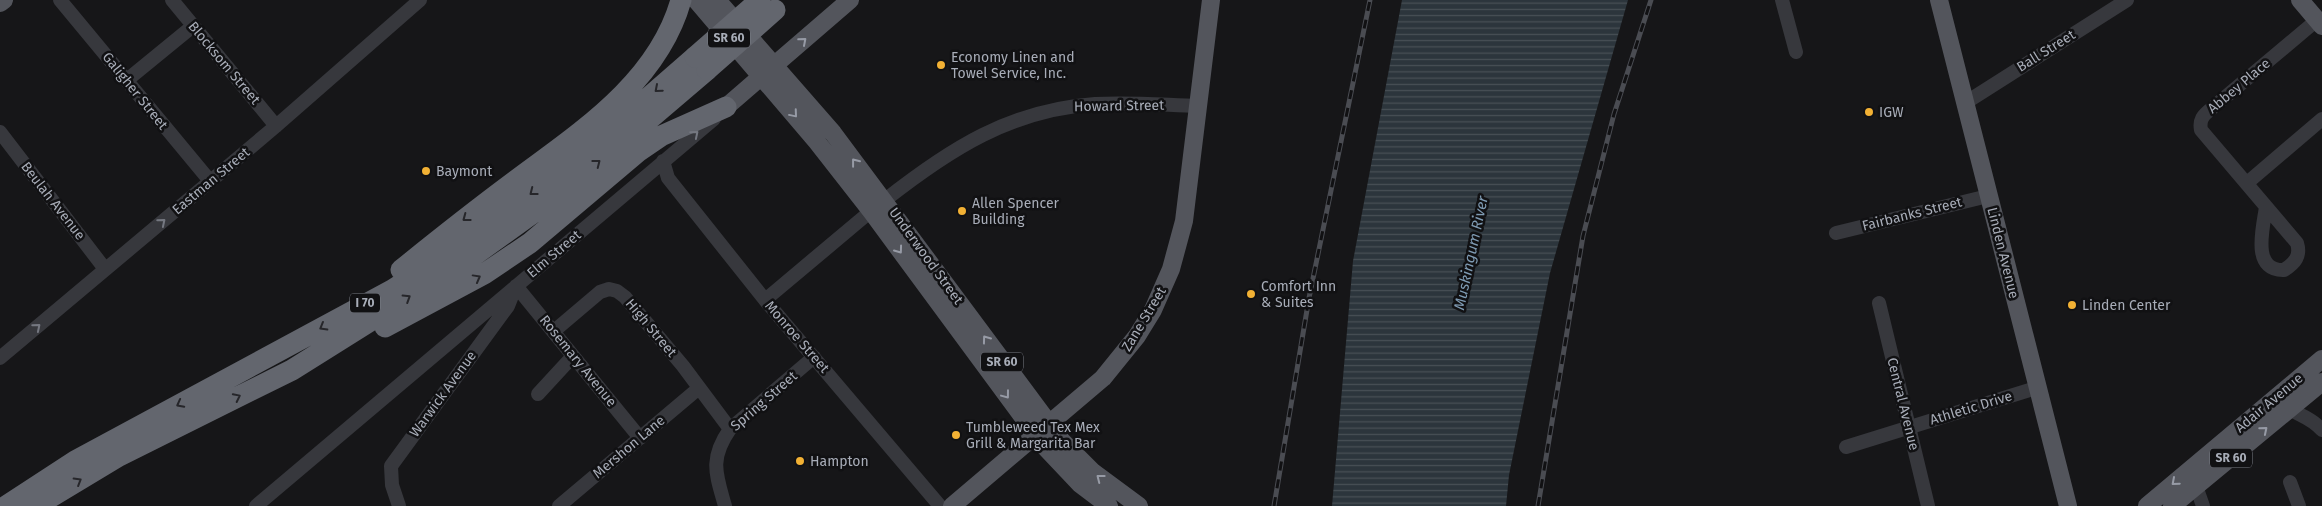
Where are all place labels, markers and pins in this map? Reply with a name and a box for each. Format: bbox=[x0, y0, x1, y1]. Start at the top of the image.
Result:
place label: Economy Linen and Towel Service, Inc. bbox=[951, 49, 1075, 82]
marker: Economy Linen and Towel Service, Inc. bbox=[935, 59, 947, 71]
place label: IGW bbox=[1879, 104, 1904, 121]
marker: IGW bbox=[1863, 106, 1875, 118]
place label: Baymont bbox=[436, 163, 493, 180]
marker: Baymont bbox=[420, 165, 432, 177]
place label: Allen Spencer Building bbox=[972, 195, 1060, 228]
marker: Allen Spencer Building bbox=[956, 205, 968, 217]
place label: Comfort Inn & Suites bbox=[1261, 278, 1336, 311]
marker: Comfort Inn & Suites bbox=[1245, 288, 1257, 300]
place label: Linden Center bbox=[2082, 297, 2171, 314]
marker: Linden Center bbox=[2066, 299, 2078, 311]
place label: Tumbleweed Tex Mex Grill & Margarita Bar bbox=[966, 419, 1100, 452]
marker: Tumbleweed Tex Mex Grill & Margarita Bar bbox=[950, 429, 962, 441]
place label: Hampton bbox=[810, 453, 869, 470]
marker: Hampton bbox=[794, 455, 806, 467]

